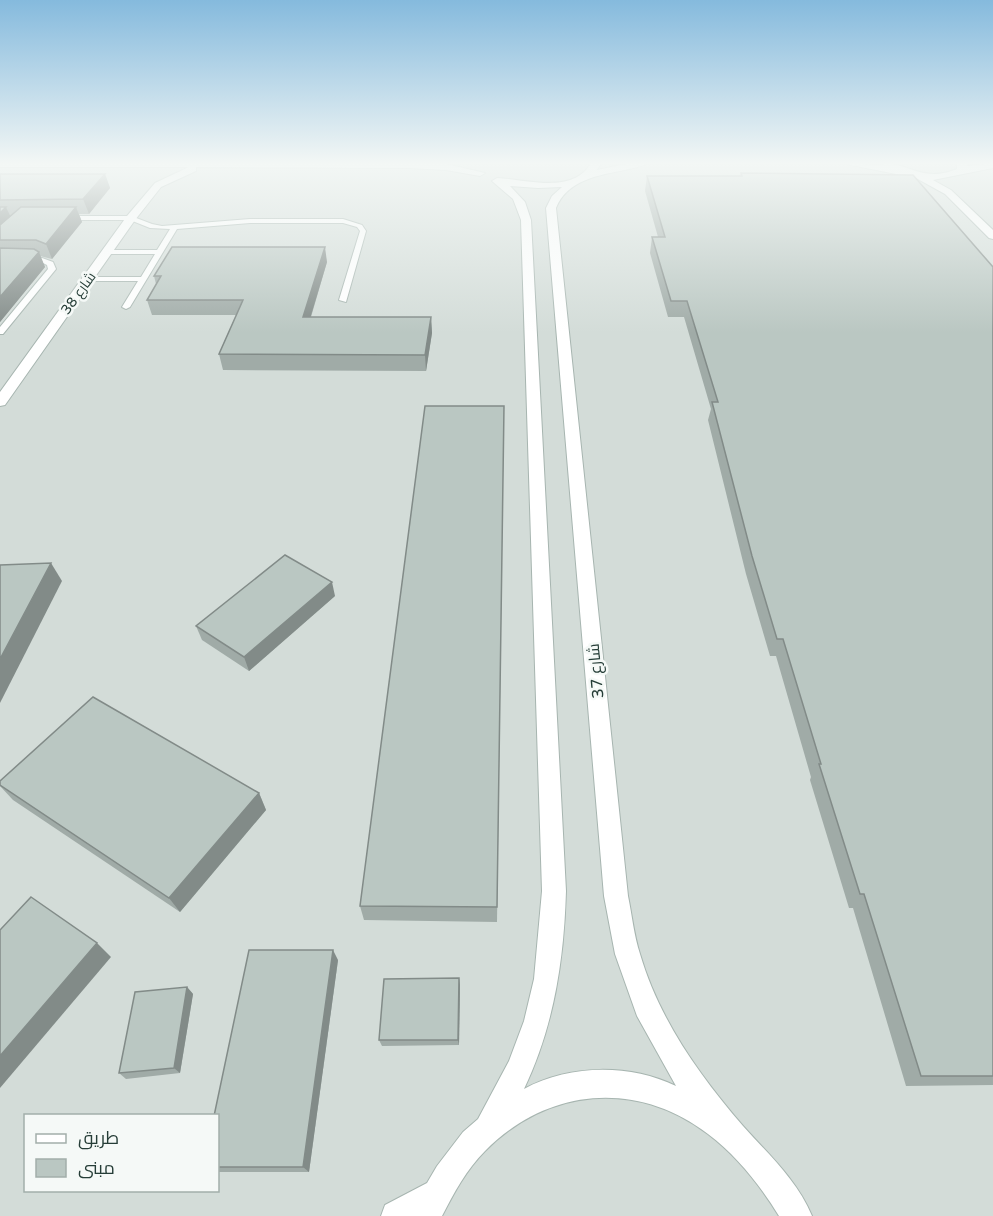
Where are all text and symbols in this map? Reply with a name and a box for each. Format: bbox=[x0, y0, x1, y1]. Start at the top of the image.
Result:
street label: شارع 38 bbox=[57, 269, 99, 318]
street label: شارع 37 bbox=[584, 642, 609, 699]
legend bbox=[24, 1114, 219, 1192]
text: طريق bbox=[78, 1127, 119, 1150]
text: مبنى bbox=[78, 1157, 115, 1179]

